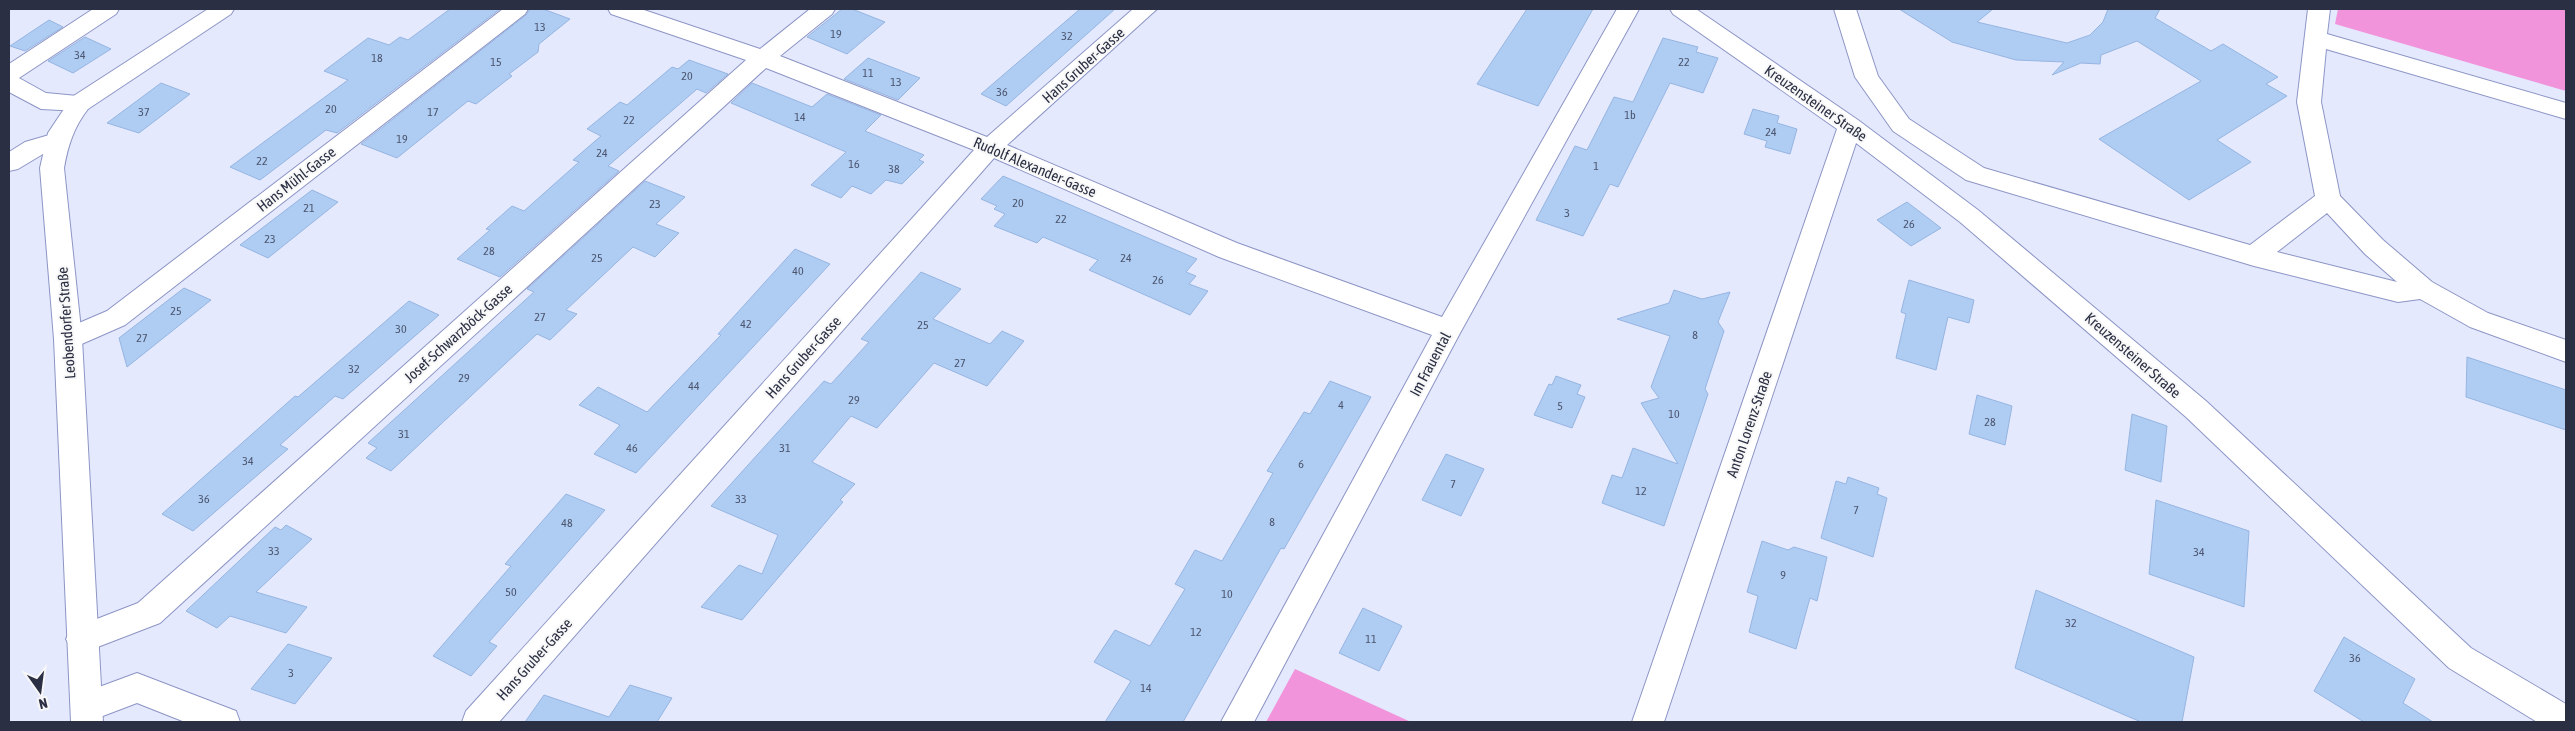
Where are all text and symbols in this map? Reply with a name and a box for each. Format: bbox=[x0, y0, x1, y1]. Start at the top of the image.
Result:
house number: 13 bbox=[534, 20, 546, 34]
street label: Hans Gruber-Gasse bbox=[1039, 24, 1128, 106]
house number: 19 bbox=[830, 27, 842, 41]
house number: 32 bbox=[1061, 29, 1073, 43]
house number: 34 bbox=[74, 48, 86, 62]
house number: 18 bbox=[371, 51, 383, 65]
house number: 15 bbox=[490, 55, 502, 69]
house number: 22 bbox=[1678, 55, 1690, 69]
street label: Kreuzensteiner Straße bbox=[1762, 61, 1871, 145]
house number: 11 bbox=[862, 66, 874, 80]
house number: 20 bbox=[681, 69, 693, 83]
house number: 13 bbox=[890, 75, 902, 89]
house number: 36 bbox=[996, 85, 1008, 99]
house number: 20 bbox=[325, 102, 337, 116]
house number: 37 bbox=[138, 105, 150, 119]
house number: 17 bbox=[427, 105, 439, 119]
house number: 1b bbox=[1624, 108, 1636, 122]
house number: 14 bbox=[794, 110, 806, 124]
house number: 22 bbox=[623, 113, 635, 127]
house number: 24 bbox=[1765, 125, 1777, 139]
house number: 19 bbox=[396, 132, 408, 146]
street label: Rudolf Alexander-Gasse bbox=[971, 133, 1099, 201]
street label: Hans Mühl-Gasse bbox=[253, 143, 339, 215]
house number: 24 bbox=[596, 146, 608, 160]
house number: 22 bbox=[256, 154, 268, 168]
house number: 16 bbox=[848, 157, 860, 171]
house number: 1 bbox=[1593, 159, 1599, 173]
house number: 38 bbox=[888, 162, 900, 176]
house number: 20 bbox=[1012, 196, 1024, 210]
house number: 23 bbox=[649, 197, 661, 211]
house number: 21 bbox=[303, 201, 315, 215]
house number: 3 bbox=[1564, 206, 1570, 220]
house number: 22 bbox=[1055, 212, 1067, 226]
house number: 26 bbox=[1903, 217, 1915, 231]
house number: 23 bbox=[264, 232, 276, 246]
house number: 28 bbox=[483, 244, 495, 258]
house number: 25 bbox=[591, 251, 603, 265]
house number: 24 bbox=[1120, 251, 1132, 265]
house number: 40 bbox=[792, 264, 804, 278]
street label: Leobendorfer Straße bbox=[54, 266, 78, 380]
house number: 26 bbox=[1152, 273, 1164, 287]
street label: Josef-Schwarzböck-Gasse bbox=[401, 280, 515, 386]
house number: 25 bbox=[170, 304, 182, 318]
street label: Kreuzensteiner Straße bbox=[2082, 309, 2184, 401]
house number: 27 bbox=[534, 310, 546, 324]
street label: Hans Gruber-Gasse bbox=[762, 312, 844, 401]
house number: 42 bbox=[740, 317, 752, 331]
house number: 25 bbox=[917, 318, 929, 332]
house number: 30 bbox=[395, 322, 407, 336]
house number: 8 bbox=[1692, 328, 1698, 342]
street label: Im Frauental bbox=[1406, 329, 1454, 399]
house number: 27 bbox=[136, 331, 148, 345]
house number: 27 bbox=[954, 356, 966, 370]
house number: 32 bbox=[348, 362, 360, 376]
street label: Anton Lorenz-Straße bbox=[1723, 368, 1775, 479]
house number: 29 bbox=[458, 371, 470, 385]
house number: 44 bbox=[688, 379, 700, 393]
house number: 29 bbox=[848, 393, 860, 407]
house number: 4 bbox=[1338, 398, 1344, 412]
house number: 5 bbox=[1557, 399, 1563, 413]
house number: 10 bbox=[1668, 407, 1680, 421]
house number: 28 bbox=[1984, 415, 1996, 429]
house number: 31 bbox=[398, 427, 410, 441]
house number: 46 bbox=[626, 441, 638, 455]
house number: 31 bbox=[779, 441, 791, 455]
house number: 34 bbox=[242, 454, 254, 468]
house number: 6 bbox=[1298, 457, 1304, 471]
house number: 7 bbox=[1450, 477, 1456, 491]
house number: 12 bbox=[1635, 484, 1647, 498]
house number: 36 bbox=[198, 492, 210, 506]
house number: 33 bbox=[735, 492, 747, 506]
house number: 7 bbox=[1853, 503, 1859, 517]
house number: 8 bbox=[1269, 515, 1275, 529]
house number: 48 bbox=[561, 516, 573, 530]
house number: 33 bbox=[268, 544, 280, 558]
house number: 34 bbox=[2193, 545, 2205, 559]
house number: 9 bbox=[1780, 568, 1786, 582]
house number: 50 bbox=[505, 585, 517, 599]
house number: 10 bbox=[1221, 587, 1233, 601]
street label: Hans Gruber-Gasse bbox=[493, 614, 575, 703]
house number: 32 bbox=[2065, 616, 2077, 630]
house number: 12 bbox=[1190, 625, 1202, 639]
house number: 11 bbox=[1365, 632, 1377, 646]
house number: 36 bbox=[2349, 651, 2361, 665]
north arrow bbox=[15, 666, 65, 716]
house number: 3 bbox=[288, 666, 294, 680]
house number: 14 bbox=[1140, 681, 1152, 695]
text: N bbox=[37, 695, 49, 712]

